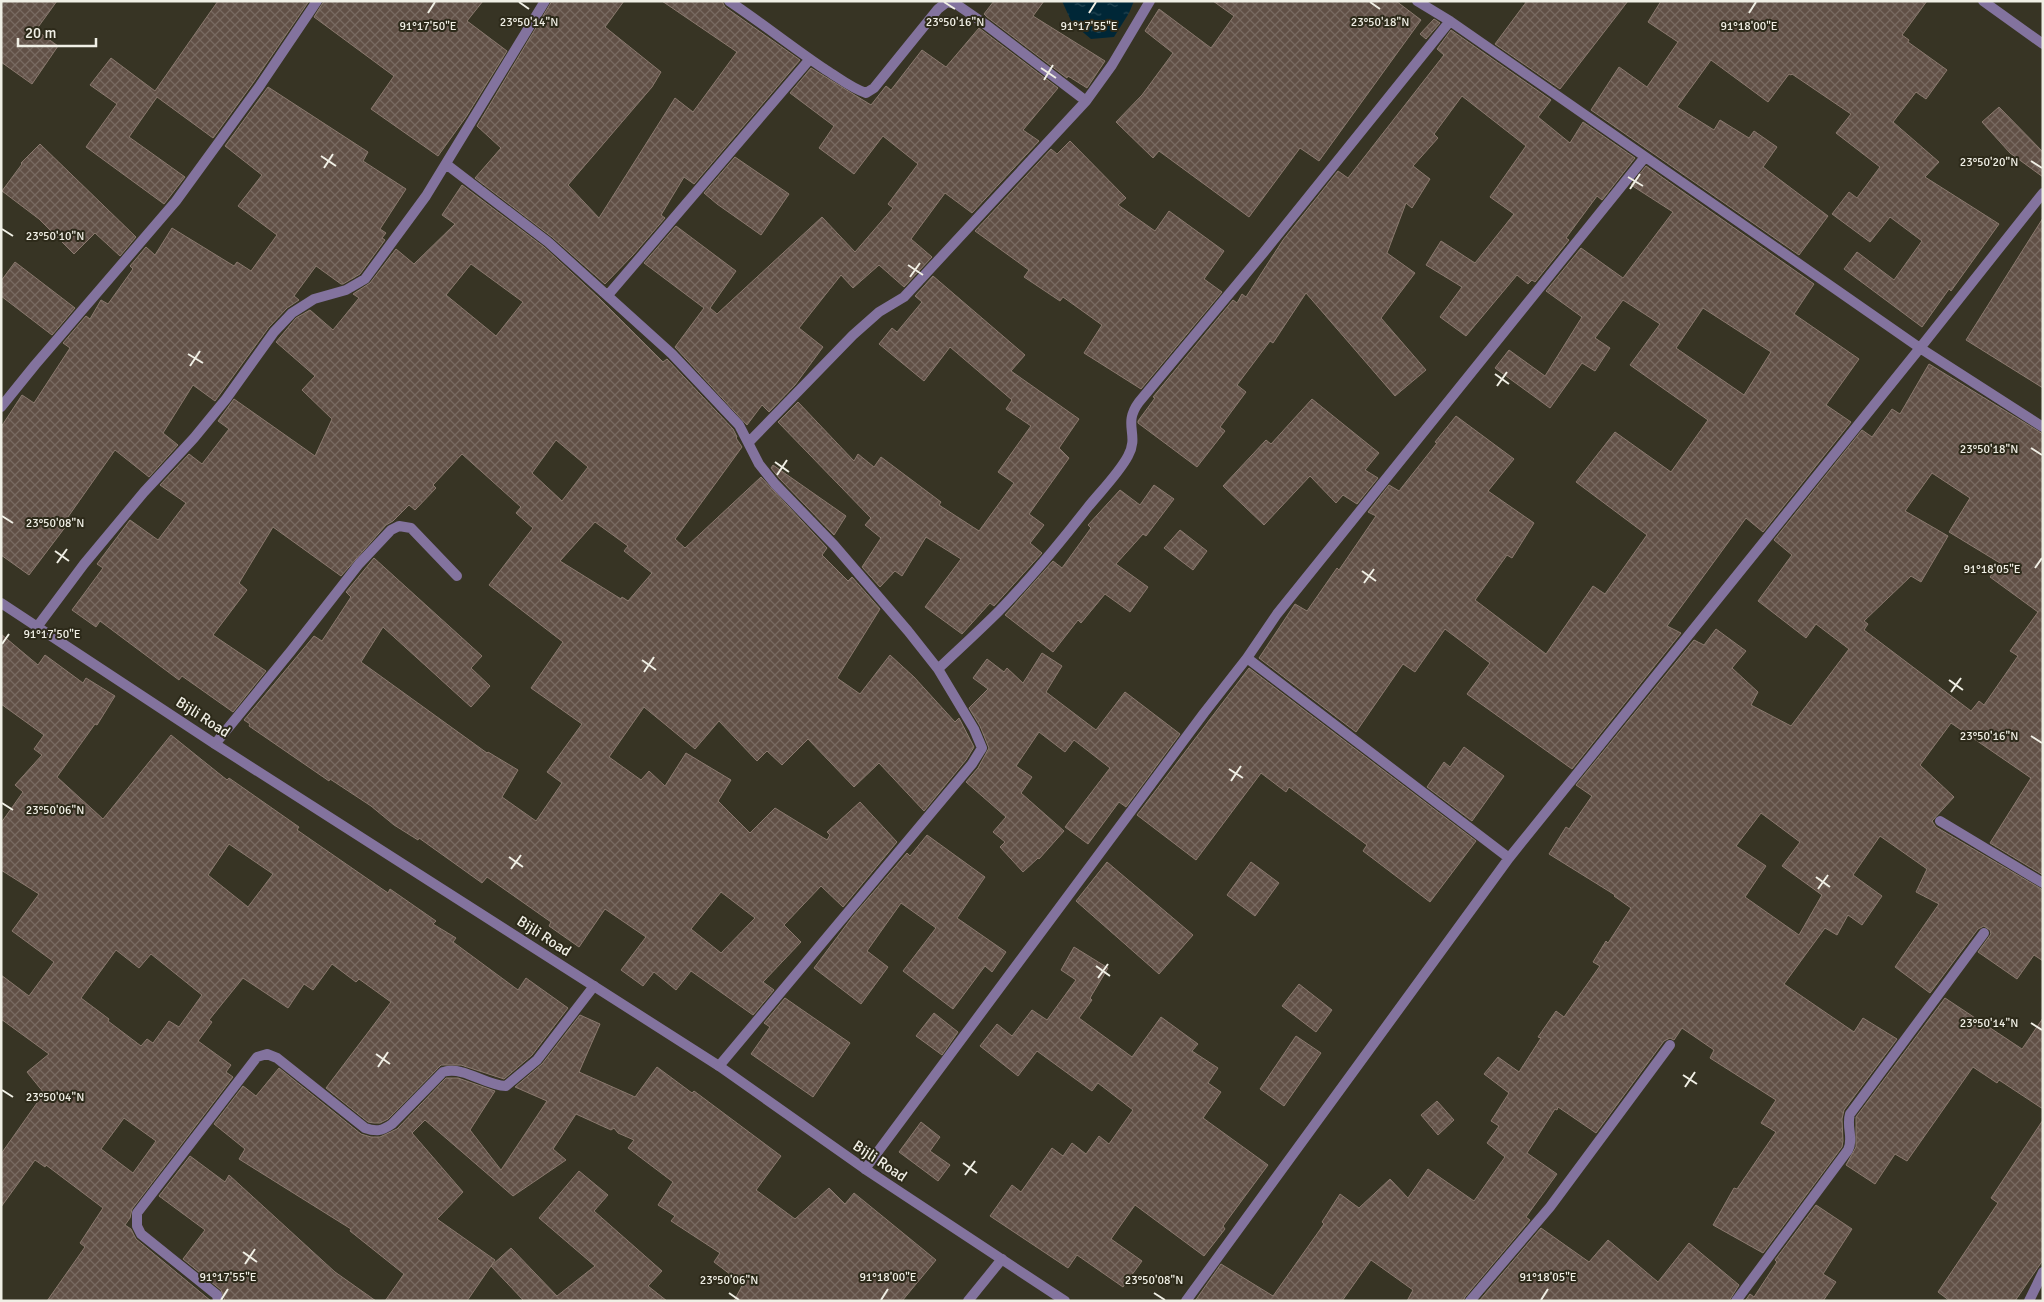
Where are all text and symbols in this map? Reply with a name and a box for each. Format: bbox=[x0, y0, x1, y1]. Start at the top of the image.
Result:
scale bar bbox=[18, 15, 95, 47]
text: 23°50'14"N bbox=[500, 15, 558, 30]
text: 23°50'16"N bbox=[926, 15, 984, 30]
text: 23°50'18"N bbox=[1351, 15, 1409, 30]
text: 91°17'50"E bbox=[399, 19, 457, 34]
text: 91°17'55"E bbox=[1060, 19, 1118, 34]
text: 91°18'00"E bbox=[1720, 19, 1778, 34]
text: 20 m bbox=[25, 24, 56, 42]
text: 23°50'20"N bbox=[1960, 155, 2018, 170]
text: 23°50'10"N bbox=[26, 229, 84, 244]
text: 23°50'18"N bbox=[1960, 442, 2018, 457]
text: 23°50'08"N bbox=[26, 516, 84, 531]
text: 91°18'05"E bbox=[1963, 562, 2021, 577]
text: 91°17'50"E bbox=[23, 627, 81, 642]
street label: Bijli Road bbox=[172, 693, 234, 741]
text: 23°50'16"N bbox=[1960, 729, 2018, 744]
text: 23°50'06"N bbox=[26, 803, 84, 818]
street label: Bijli Road bbox=[513, 912, 575, 960]
text: 23°50'14"N bbox=[1960, 1016, 2018, 1031]
text: 23°50'04"N bbox=[26, 1090, 84, 1105]
street label: Bijli Road bbox=[850, 1136, 910, 1186]
text: 91°17'55"E bbox=[199, 1270, 257, 1285]
text: 91°18'00"E bbox=[859, 1270, 917, 1285]
text: 91°18'05"E bbox=[1519, 1270, 1577, 1285]
text: 23°50'06"N bbox=[700, 1273, 758, 1288]
text: 23°50'08"N bbox=[1125, 1273, 1183, 1288]

